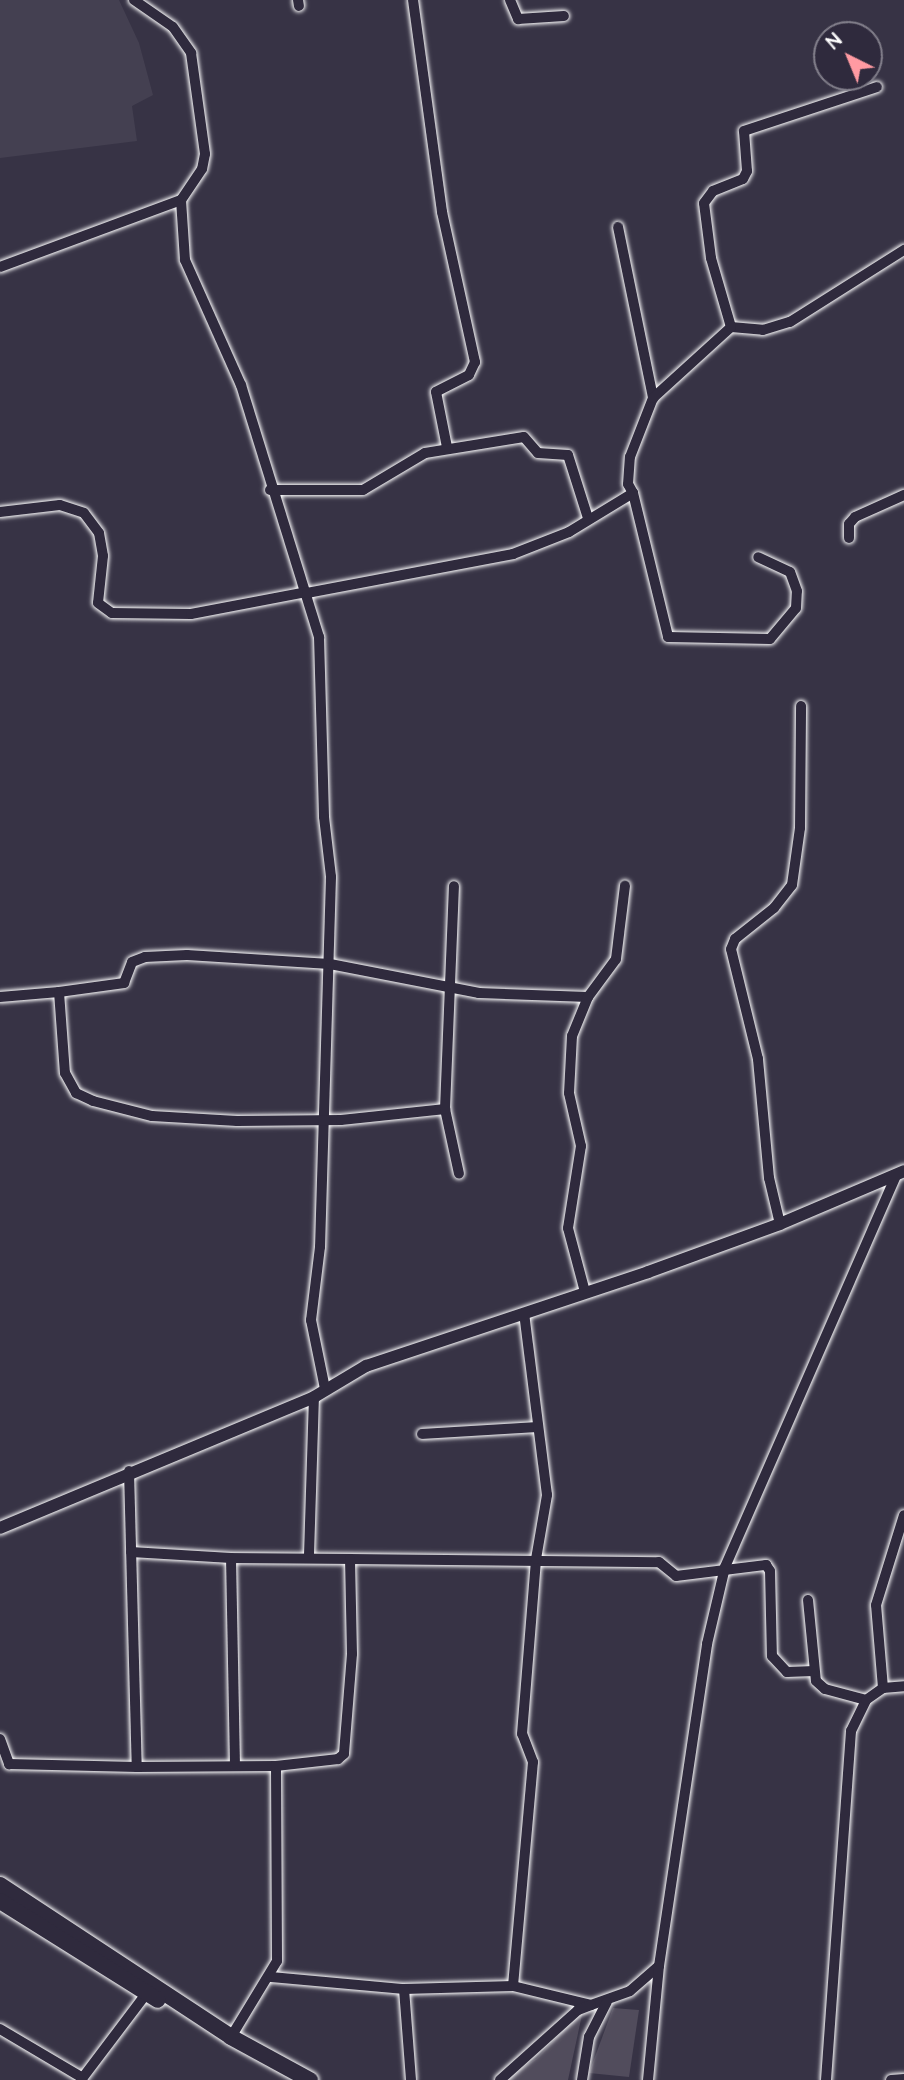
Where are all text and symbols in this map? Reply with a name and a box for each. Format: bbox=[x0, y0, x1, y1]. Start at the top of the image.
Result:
north arrow bbox=[813, 21, 883, 91]
text: N bbox=[821, 28, 848, 56]

